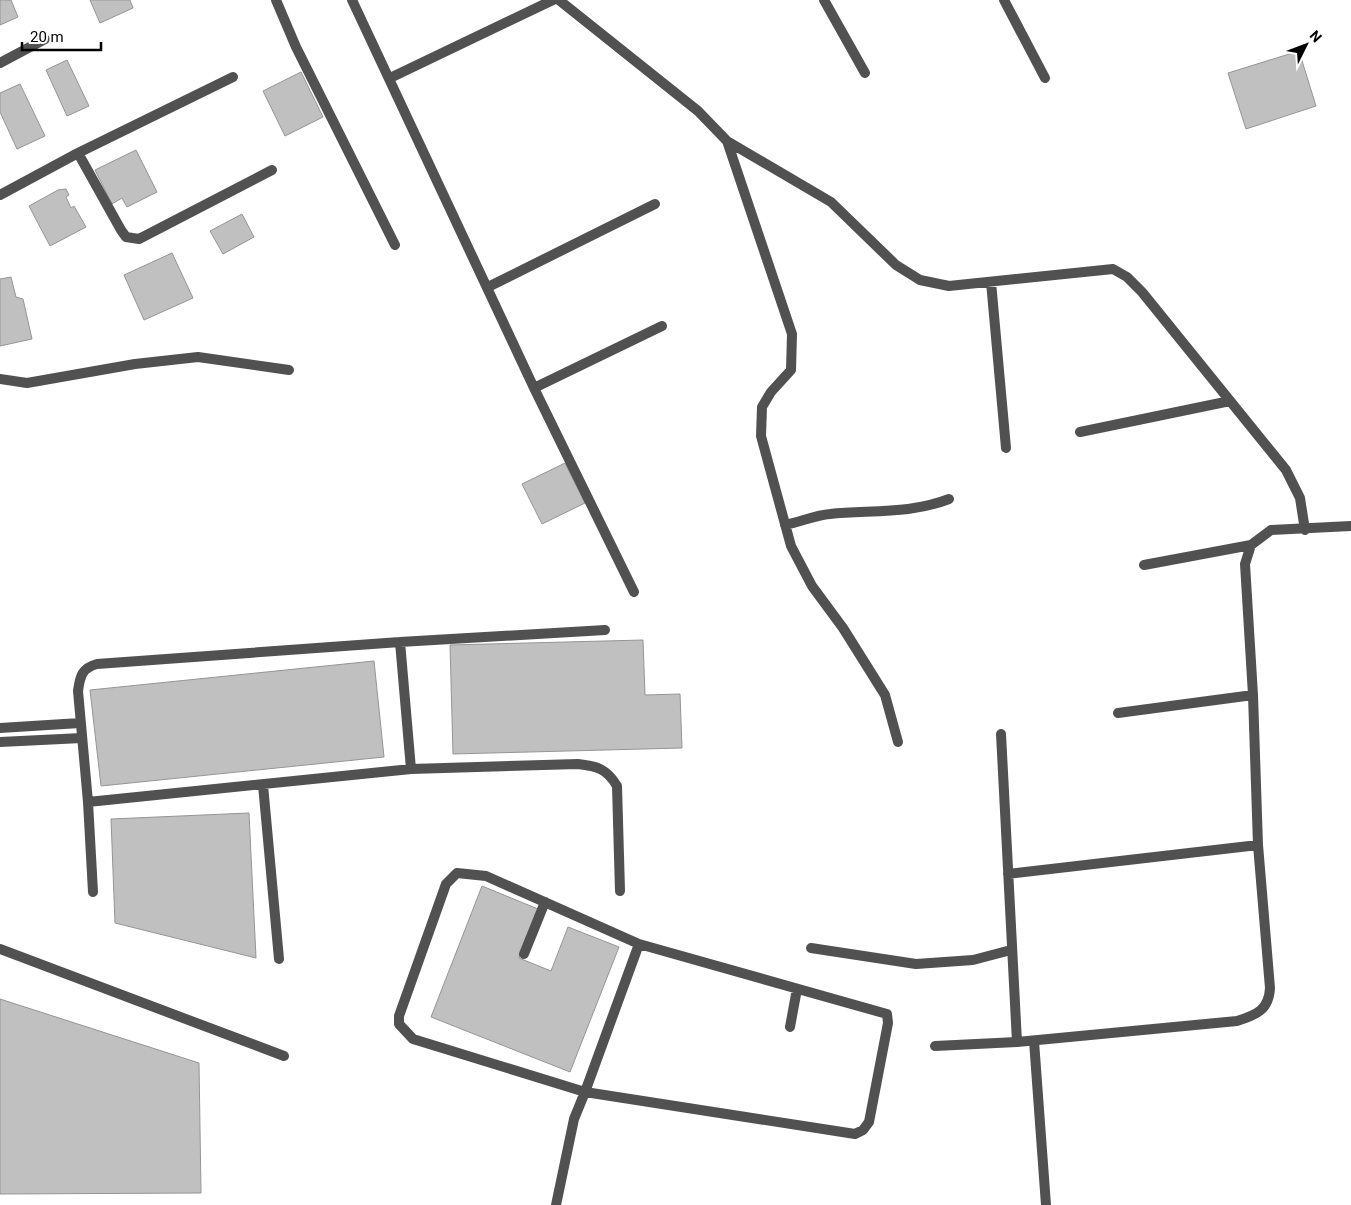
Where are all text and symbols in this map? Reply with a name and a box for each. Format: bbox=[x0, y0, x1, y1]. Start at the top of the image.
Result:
scale bar bbox=[22, 20, 101, 52]
north arrow bbox=[1281, 20, 1331, 70]
text: N bbox=[1306, 27, 1325, 45]
text: 20 m bbox=[30, 28, 64, 46]

